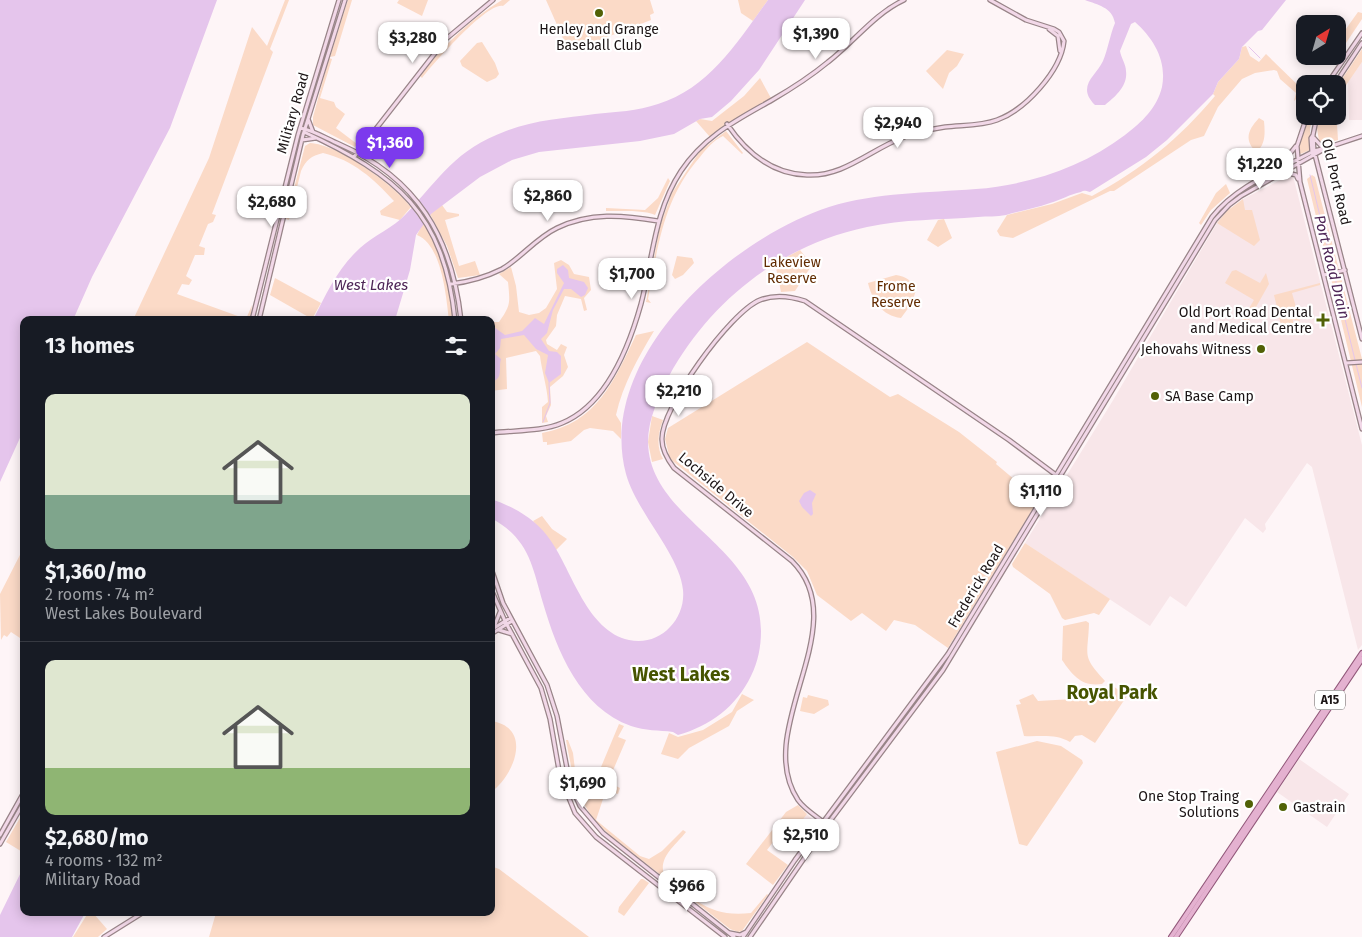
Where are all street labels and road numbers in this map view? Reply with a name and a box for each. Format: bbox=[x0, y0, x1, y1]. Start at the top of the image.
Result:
street label: Military Road bbox=[273, 70, 313, 156]
street label: Old Port Road bbox=[1318, 137, 1354, 227]
street label: Lochside Drive bbox=[675, 449, 757, 521]
street label: Frederick Road bbox=[944, 541, 1008, 631]
road number: A15 bbox=[1315, 690, 1345, 710]

